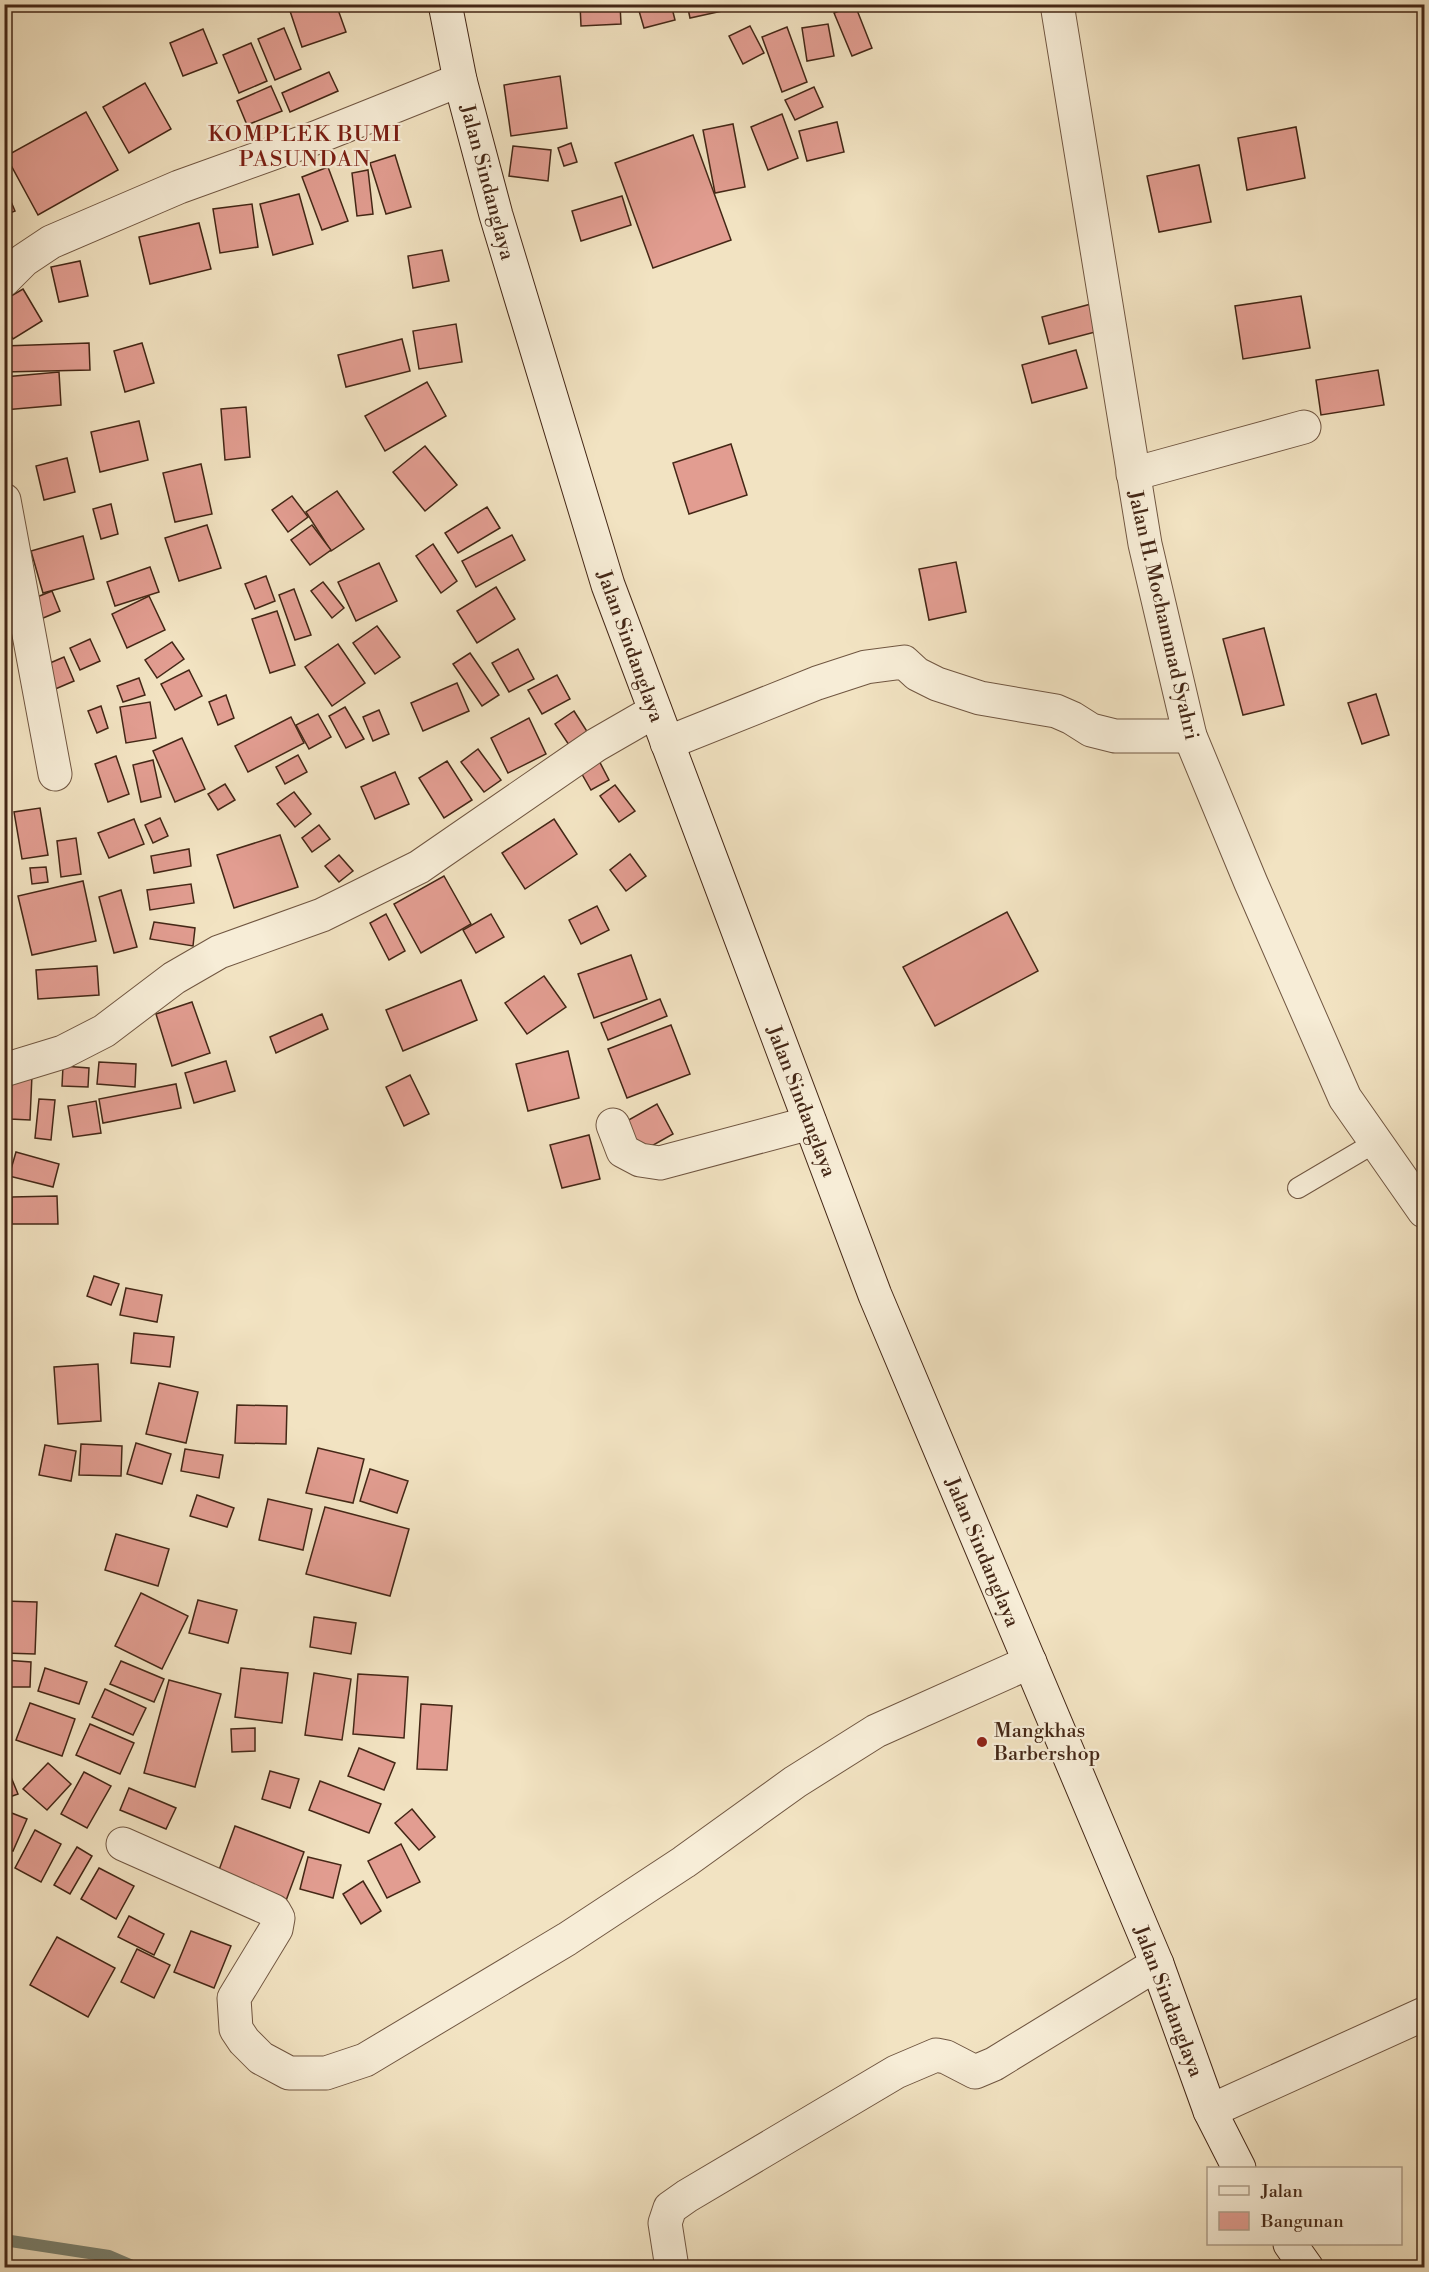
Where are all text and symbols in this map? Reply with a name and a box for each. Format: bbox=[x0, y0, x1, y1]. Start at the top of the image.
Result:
street label: Jalan Sindanglaya bbox=[454, 101, 520, 264]
district label: KOMPLEK BUMI PASUNDAN bbox=[208, 121, 402, 173]
street label: Jalan H. Mochammad Syahri bbox=[1121, 487, 1204, 743]
street label: Jalan Sindanglaya bbox=[590, 566, 669, 727]
street label: Jalan Sindanglaya bbox=[760, 1021, 841, 1182]
street label: Jalan Sindanglaya bbox=[938, 1473, 1025, 1632]
place label: Mangkhas Barbershop bbox=[993, 1719, 1100, 1767]
marker: Mangkhas Barbershop bbox=[975, 1735, 989, 1749]
street label: Jalan Sindanglaya bbox=[1127, 1921, 1208, 2082]
legend bbox=[1207, 2167, 1402, 2245]
text: Jalan bbox=[1260, 2180, 1303, 2203]
text: Bangunan bbox=[1260, 2210, 1344, 2233]

